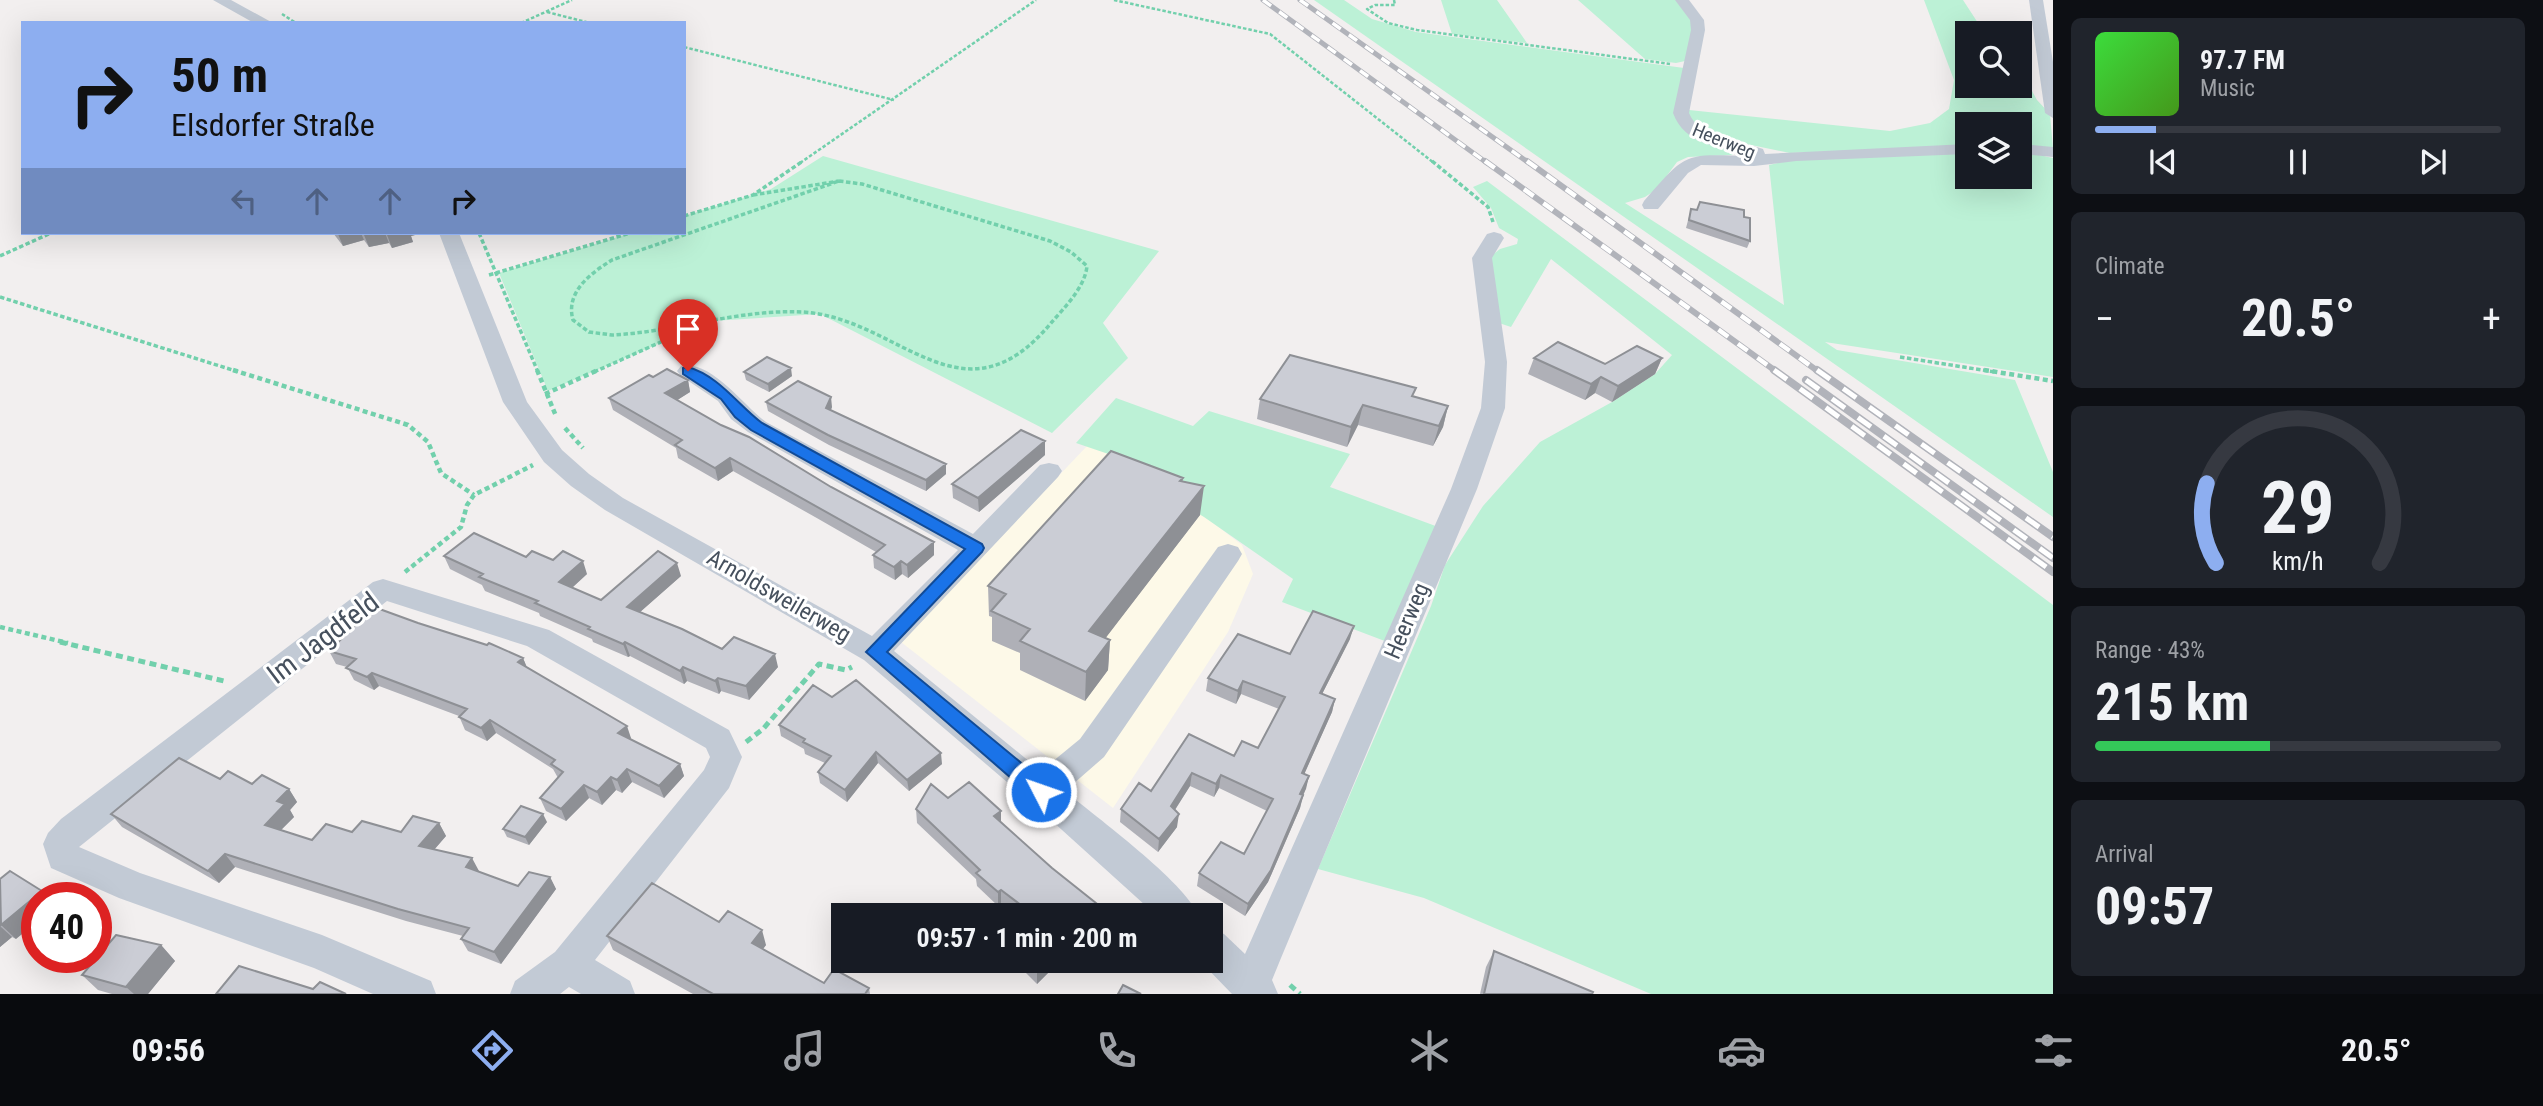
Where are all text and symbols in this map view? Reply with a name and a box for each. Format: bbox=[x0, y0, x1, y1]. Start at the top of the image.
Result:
map controls bbox=[1955, 21, 2032, 189]
button: search bbox=[1955, 21, 2032, 98]
text: 97.7 FM bbox=[2200, 45, 2285, 75]
text: 50 m bbox=[171, 47, 268, 104]
icon: right bbox=[56, 49, 147, 140]
text: Music bbox=[2200, 75, 2255, 102]
text: Elsdorfer Straße bbox=[171, 106, 375, 144]
button: layers bbox=[1955, 112, 2032, 189]
street label: Heerweg bbox=[1689, 118, 1759, 164]
icon: previous bbox=[2144, 143, 2182, 181]
icon: pause bbox=[2279, 143, 2317, 181]
icon: next bbox=[2414, 143, 2452, 181]
icon: left bbox=[225, 182, 263, 220]
icon: ahead bbox=[298, 182, 336, 220]
icon: ahead bbox=[371, 182, 409, 220]
icon: right bbox=[444, 182, 482, 220]
text: Climate bbox=[2095, 253, 2165, 280]
text: 20.5° bbox=[2241, 288, 2355, 349]
text: − bbox=[2095, 297, 2114, 341]
text: + bbox=[2482, 297, 2501, 341]
pin bbox=[658, 299, 718, 371]
icon: arrive bbox=[669, 310, 707, 348]
text: 29 bbox=[2261, 465, 2335, 551]
street label: Arnoldsweilerweg bbox=[702, 544, 856, 648]
text: km/h bbox=[2272, 547, 2324, 576]
street label: Heerweg bbox=[1379, 579, 1435, 663]
street label: Im Jagdfeld bbox=[261, 585, 385, 691]
text: Range · 43% bbox=[2095, 637, 2205, 664]
text: 215 km bbox=[2095, 672, 2249, 733]
position arrow bbox=[1004, 755, 1078, 829]
text: Arrival bbox=[2095, 841, 2154, 868]
text: 09:57 bbox=[2095, 876, 2214, 937]
speed limit sign: 40 bbox=[21, 882, 112, 973]
text: 09:57 · 1 min · 200 m bbox=[917, 923, 1137, 953]
icon: directions bbox=[468, 1026, 517, 1075]
icon: music bbox=[780, 1026, 829, 1075]
icon: phone bbox=[1092, 1026, 1141, 1075]
icon: climate bbox=[1405, 1026, 1454, 1075]
icon: car bbox=[1717, 1026, 1766, 1075]
icon: filters bbox=[2029, 1026, 2078, 1075]
text: 09:56 bbox=[132, 1031, 205, 1069]
text: 20.5° bbox=[2341, 1031, 2411, 1069]

